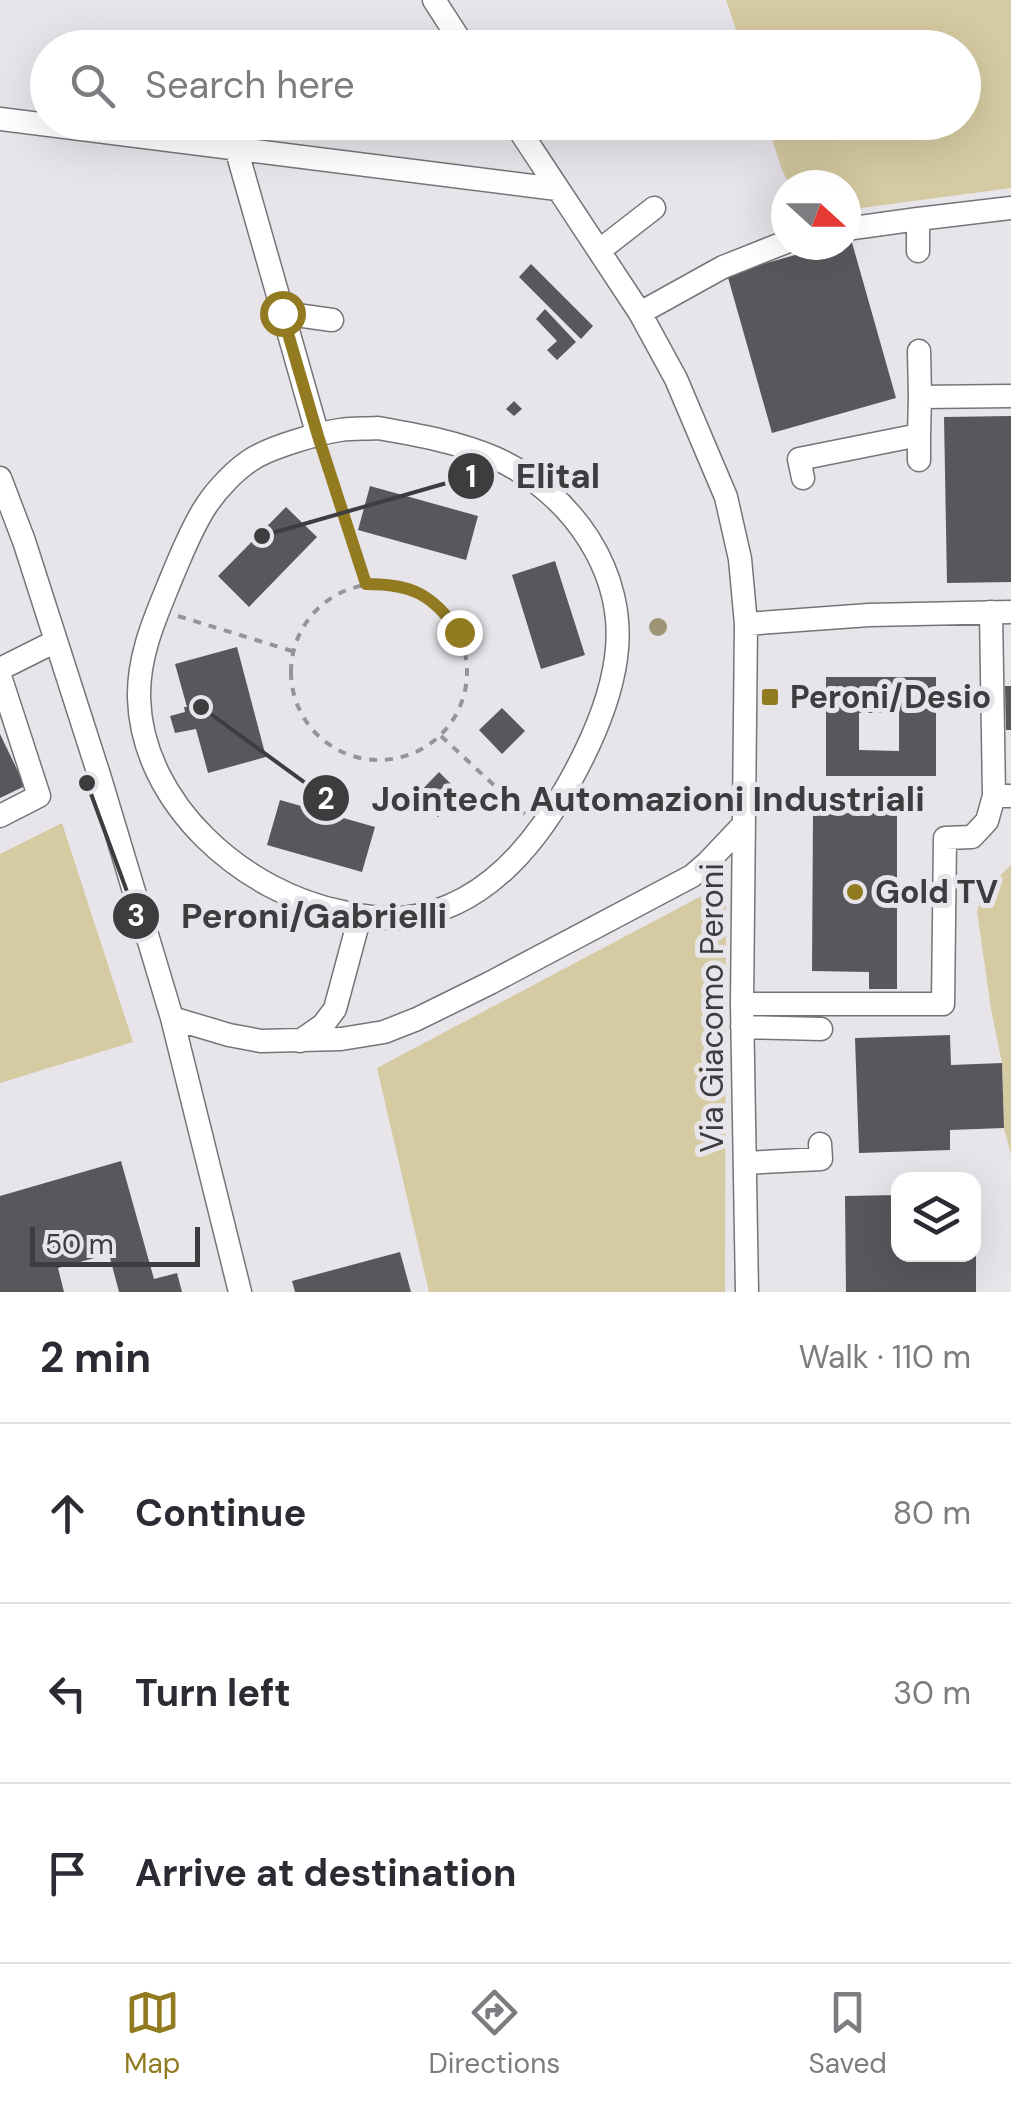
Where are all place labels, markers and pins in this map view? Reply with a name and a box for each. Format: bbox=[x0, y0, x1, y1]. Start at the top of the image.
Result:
callout: Elital bbox=[446, 444, 620, 509]
place label: Peroni/Desio bbox=[790, 676, 991, 718]
marker: Peroni/Desio bbox=[759, 686, 781, 708]
callout: Jointech Automazioni Industriali bbox=[301, 766, 945, 831]
place label: Gold TV bbox=[875, 871, 999, 913]
marker: Gold TV bbox=[844, 881, 866, 903]
callout: Peroni/Gabrielli bbox=[111, 883, 467, 948]

